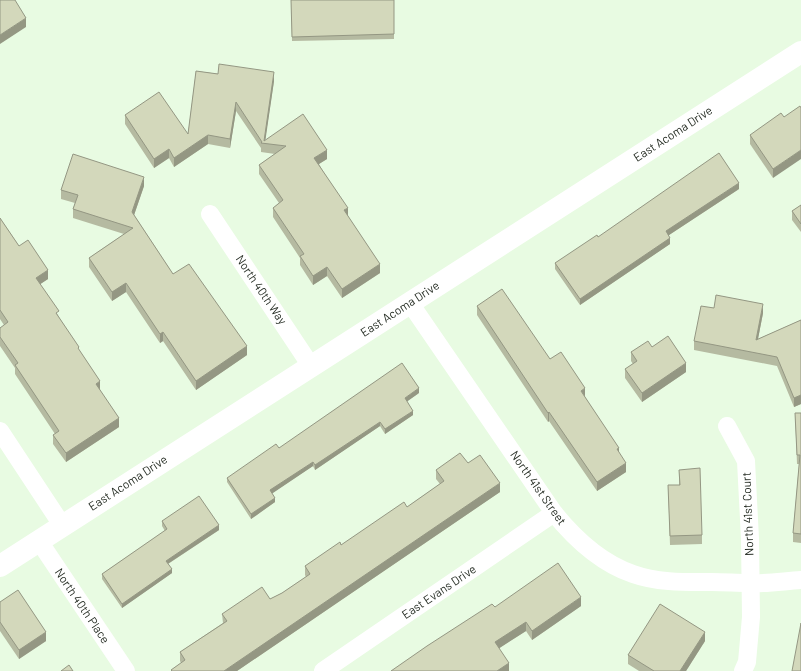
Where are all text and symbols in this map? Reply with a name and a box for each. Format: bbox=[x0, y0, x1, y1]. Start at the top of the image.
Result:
street label: East Acoma Drive bbox=[630, 103, 714, 164]
street label: North 40th Way bbox=[233, 252, 290, 327]
street label: East Acoma Drive bbox=[357, 278, 441, 339]
street label: North 41st Street bbox=[508, 448, 570, 527]
street label: East Acoma Drive bbox=[85, 452, 169, 513]
street label: North 41st Court bbox=[739, 472, 755, 556]
street label: East Evans Drive bbox=[399, 561, 478, 621]
street label: North 40th Place bbox=[53, 565, 113, 646]

